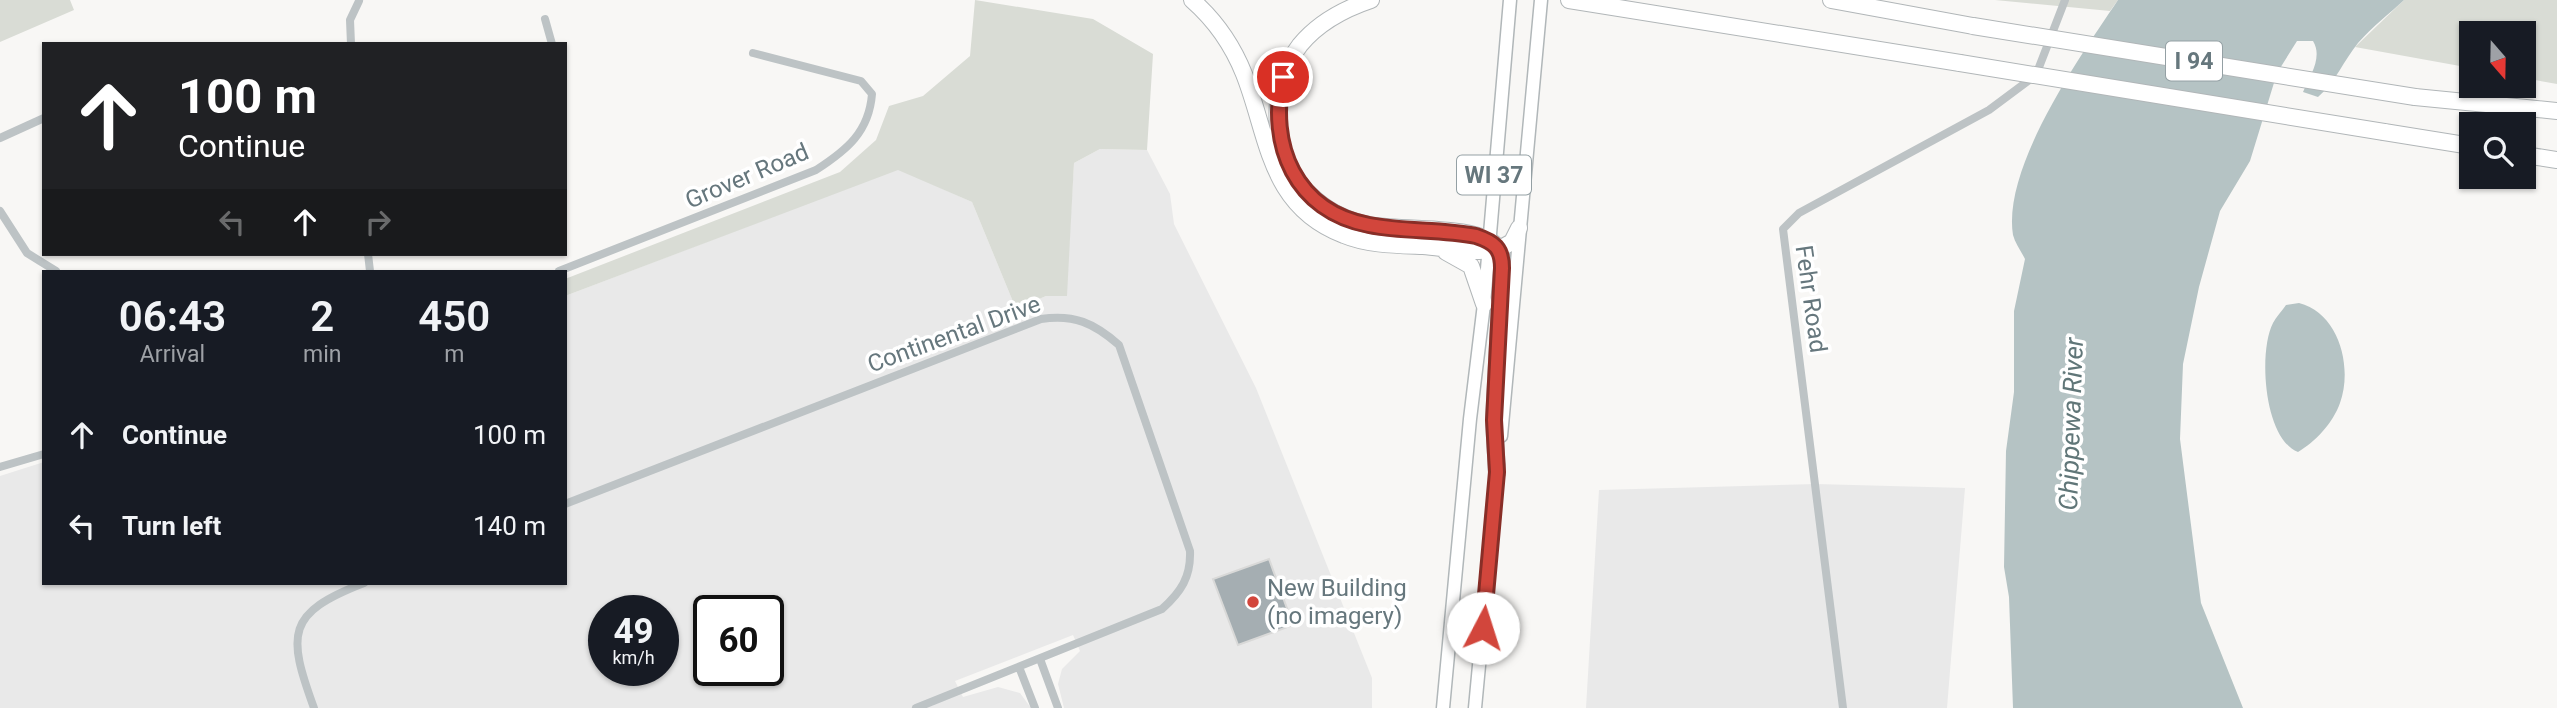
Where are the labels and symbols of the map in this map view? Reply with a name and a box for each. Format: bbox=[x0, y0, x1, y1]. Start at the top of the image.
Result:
north arrow bbox=[2459, 21, 2536, 98]
road number: I 94 bbox=[2166, 41, 2222, 80]
pin bbox=[1253, 47, 1313, 107]
street label: Grover Road bbox=[681, 137, 813, 215]
road number: WI 37 bbox=[1457, 156, 1531, 194]
street label: Fehr Road bbox=[1790, 244, 1832, 354]
street label: Continental Drive bbox=[864, 290, 1044, 378]
water label: Chippewa River bbox=[2053, 336, 2089, 511]
place label: New Building (no imagery) bbox=[1267, 574, 1407, 630]
position arrow bbox=[1446, 591, 1520, 665]
marker: New Building (no imagery) bbox=[1245, 594, 1261, 610]
speed limit sign: 60 bbox=[693, 595, 784, 686]

